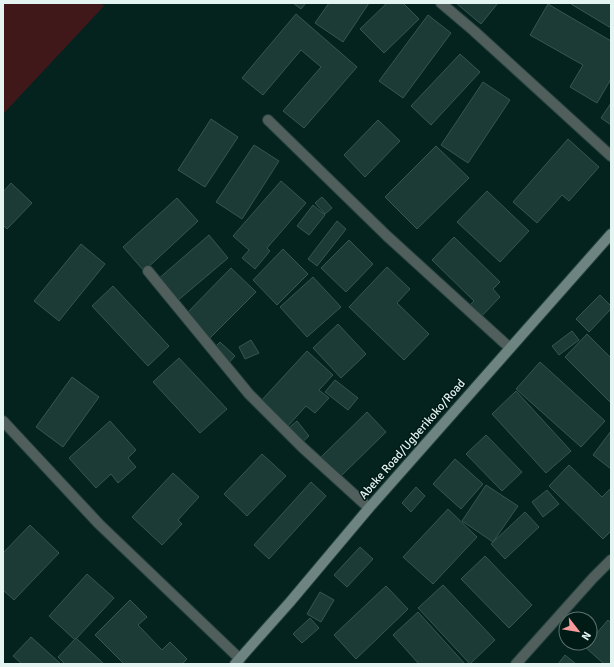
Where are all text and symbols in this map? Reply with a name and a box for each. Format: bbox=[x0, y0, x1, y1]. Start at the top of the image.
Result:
street label: Abeke Road/Ugberikoko/Road bbox=[356, 376, 469, 502]
north arrow bbox=[558, 611, 598, 651]
text: N bbox=[579, 629, 594, 643]

